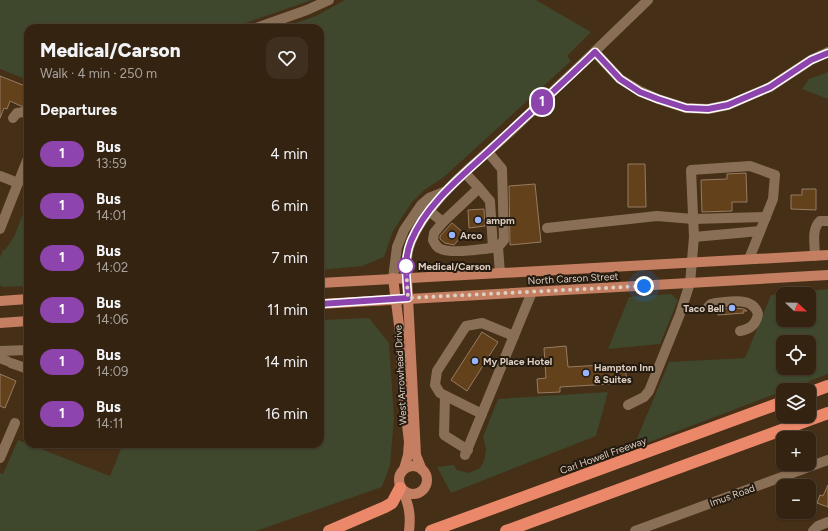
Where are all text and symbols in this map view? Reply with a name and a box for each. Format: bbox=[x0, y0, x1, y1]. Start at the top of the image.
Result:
button: heart bbox=[266, 37, 308, 79]
text: Medical/Carson bbox=[40, 39, 181, 62]
text: Walk · 4 min · 250 m bbox=[40, 66, 157, 81]
line badge: 1 bbox=[529, 89, 555, 115]
text: 1 bbox=[539, 93, 545, 110]
text: Departures bbox=[40, 101, 117, 119]
text: Bus bbox=[96, 138, 121, 156]
text: 1 bbox=[59, 145, 65, 162]
text: 4 min bbox=[270, 145, 308, 163]
text: 13:59 bbox=[96, 156, 127, 171]
text: Bus bbox=[96, 190, 121, 208]
text: 1 bbox=[59, 197, 65, 214]
text: 6 min bbox=[271, 197, 308, 215]
text: 14:01 bbox=[96, 208, 126, 223]
place label: ampm bbox=[486, 214, 515, 227]
marker: ampm bbox=[473, 215, 483, 225]
place label: Arco bbox=[460, 229, 482, 242]
marker: Arco bbox=[447, 230, 457, 240]
text: Bus bbox=[96, 242, 121, 260]
text: 1 bbox=[59, 249, 65, 266]
text: 7 min bbox=[272, 249, 308, 267]
marker: Medical/Carson bbox=[397, 257, 415, 275]
text: 14:02 bbox=[96, 260, 128, 275]
place label: Medical/Carson bbox=[418, 260, 491, 273]
street label: North Carson Street bbox=[527, 270, 619, 287]
your location bbox=[634, 276, 654, 296]
north arrow bbox=[776, 287, 816, 327]
map controls bbox=[776, 287, 816, 519]
text: Bus bbox=[96, 294, 121, 312]
text: 1 bbox=[59, 301, 65, 318]
text: 11 min bbox=[267, 301, 308, 319]
place label: Taco Bell bbox=[683, 302, 724, 315]
marker: Taco Bell bbox=[727, 303, 737, 313]
text: 14:06 bbox=[96, 312, 128, 327]
street label: West Arrowhead Drive bbox=[391, 324, 410, 425]
button: locate bbox=[776, 335, 816, 375]
text: Bus bbox=[96, 346, 121, 364]
text: 1 bbox=[59, 353, 65, 370]
text: 14 min bbox=[264, 353, 308, 371]
place label: My Place Hotel bbox=[483, 355, 552, 368]
marker: My Place Hotel bbox=[470, 356, 480, 366]
place label: Hampton Inn & Suites bbox=[594, 361, 654, 386]
text: 14:09 bbox=[96, 364, 128, 379]
marker: Hampton Inn & Suites bbox=[581, 368, 591, 378]
button: layers bbox=[776, 383, 816, 423]
text: Bus bbox=[96, 398, 121, 416]
text: 1 bbox=[59, 405, 65, 422]
text: 16 min bbox=[265, 405, 308, 423]
text: 14:11 bbox=[96, 416, 123, 431]
button: + bbox=[776, 431, 816, 471]
street label: Carl Howell Freeway bbox=[558, 434, 649, 477]
button: − bbox=[776, 479, 816, 519]
street label: Imus Road bbox=[708, 481, 757, 510]

